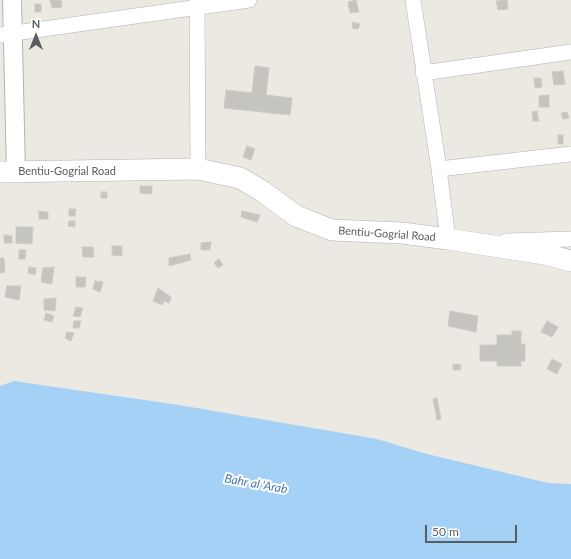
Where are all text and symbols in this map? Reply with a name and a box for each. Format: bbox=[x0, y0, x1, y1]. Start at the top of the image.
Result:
north arrow bbox=[16, 16, 56, 56]
text: N bbox=[32, 17, 40, 30]
street label: Bentiu-Gogrial Road bbox=[18, 164, 116, 178]
street label: Bentiu-Gogrial Road bbox=[338, 224, 436, 244]
water label: Bahr al 'Arab bbox=[223, 471, 289, 497]
scale bar bbox=[427, 517, 519, 543]
text: 50 m bbox=[432, 524, 459, 539]

